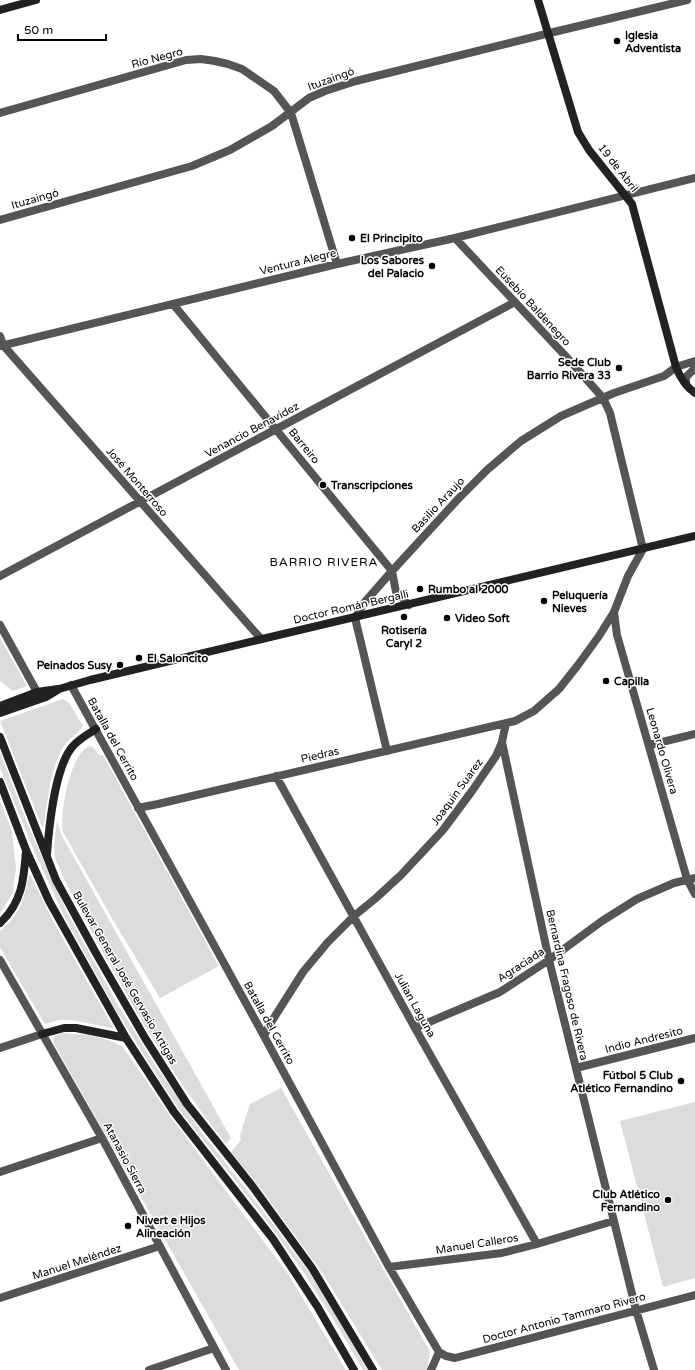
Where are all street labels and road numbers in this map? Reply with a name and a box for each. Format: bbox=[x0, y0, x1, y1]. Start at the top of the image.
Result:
street label: Río Negro bbox=[130, 45, 184, 71]
street label: Ituzaingó bbox=[306, 64, 356, 93]
street label: 19 de Abril bbox=[595, 141, 641, 195]
street label: Ituzaingó bbox=[10, 186, 60, 212]
street label: Ventura Alegre bbox=[258, 246, 338, 278]
street label: Eusebio Baldenegro bbox=[493, 263, 574, 349]
street label: Venancio Benavidez bbox=[203, 399, 302, 460]
street label: Barreiro bbox=[286, 426, 322, 467]
street label: José Monterroso bbox=[103, 445, 171, 519]
street label: Basilio Araujo bbox=[409, 474, 467, 536]
street label: Doctor Román Bergalli bbox=[292, 587, 410, 627]
street label: Batalla del Cerrito bbox=[85, 695, 141, 783]
street label: Leonardo Olivera bbox=[643, 706, 681, 796]
street label: Piedras bbox=[300, 744, 340, 766]
street label: Joaquin Suarez bbox=[428, 756, 486, 828]
street label: Bulevar General José Gervasio Artigas bbox=[70, 889, 180, 1067]
street label: Bernardina Fragoso de Rivera bbox=[543, 908, 591, 1062]
street label: Agraciada bbox=[495, 945, 547, 985]
street label: Julian Laguna bbox=[392, 970, 438, 1040]
street label: Batalla del Cerrito bbox=[241, 979, 297, 1067]
street label: Indio Andresito bbox=[604, 1024, 685, 1056]
street label: Atanasio Sierra bbox=[101, 1120, 149, 1196]
street label: Manuel Calleros bbox=[435, 1231, 519, 1257]
street label: Manuel Meléndez bbox=[31, 1241, 124, 1283]
street label: Doctor Antonio Tammaro Rivero bbox=[481, 1290, 647, 1346]

